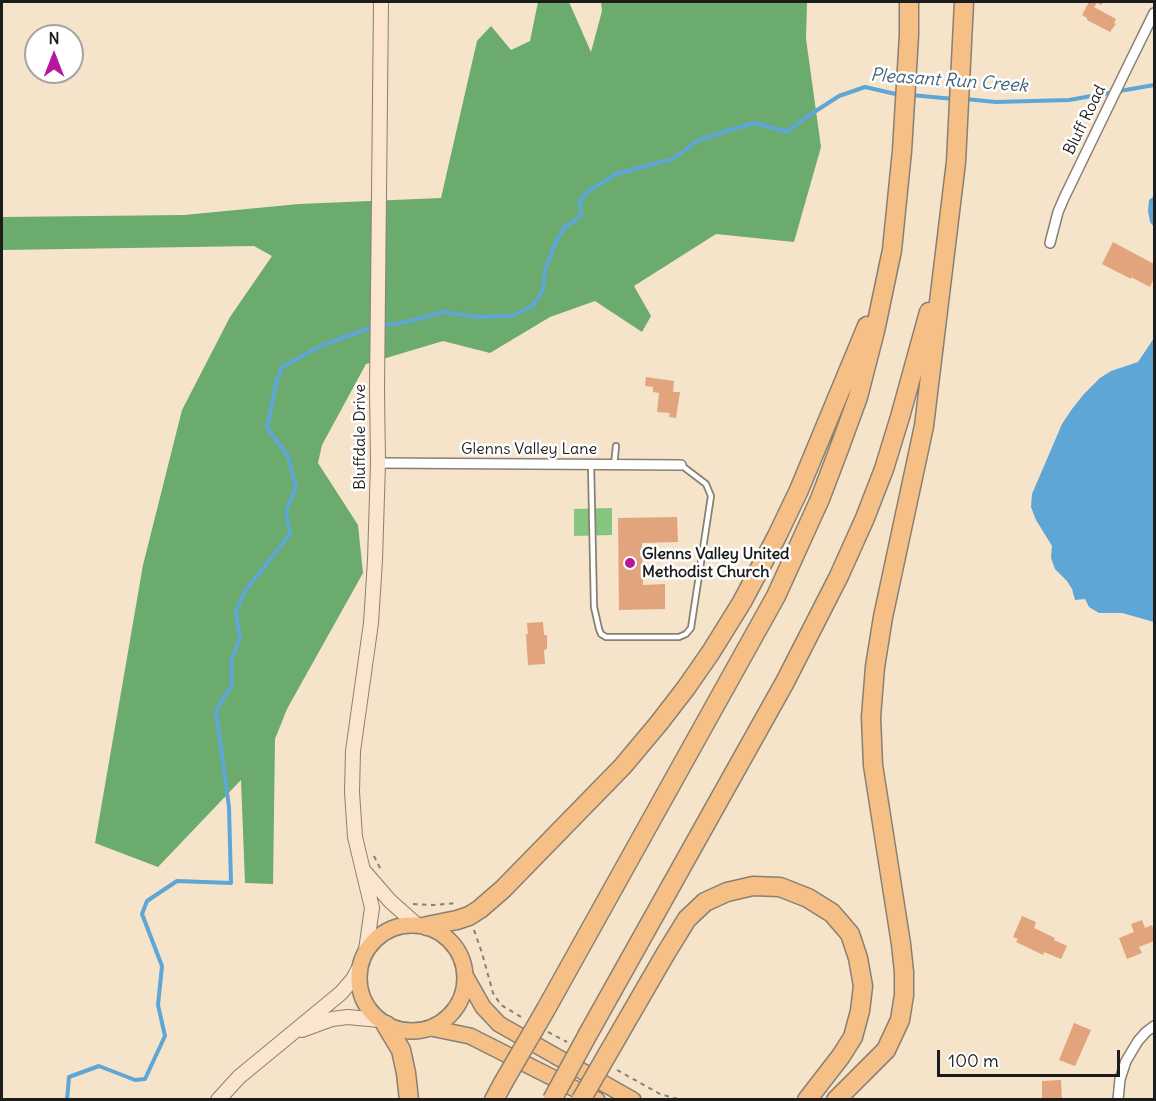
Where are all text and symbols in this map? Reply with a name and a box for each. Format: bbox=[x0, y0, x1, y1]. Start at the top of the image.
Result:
north arrow bbox=[24, 24, 84, 84]
text: N bbox=[48, 28, 60, 48]
water label: Pleasant Run Creek bbox=[870, 65, 1028, 97]
street label: Bluff Road bbox=[1060, 82, 1110, 158]
street label: Bluffdale Drive bbox=[350, 384, 370, 490]
street label: Glenns Valley Lane bbox=[461, 439, 597, 459]
place label: Glenns Valley United Methodist Church bbox=[642, 544, 789, 582]
marker: Glenns Valley United Methodist Church bbox=[623, 556, 637, 570]
scale bar bbox=[940, 1038, 1123, 1076]
text: 100 m bbox=[948, 1049, 999, 1072]

